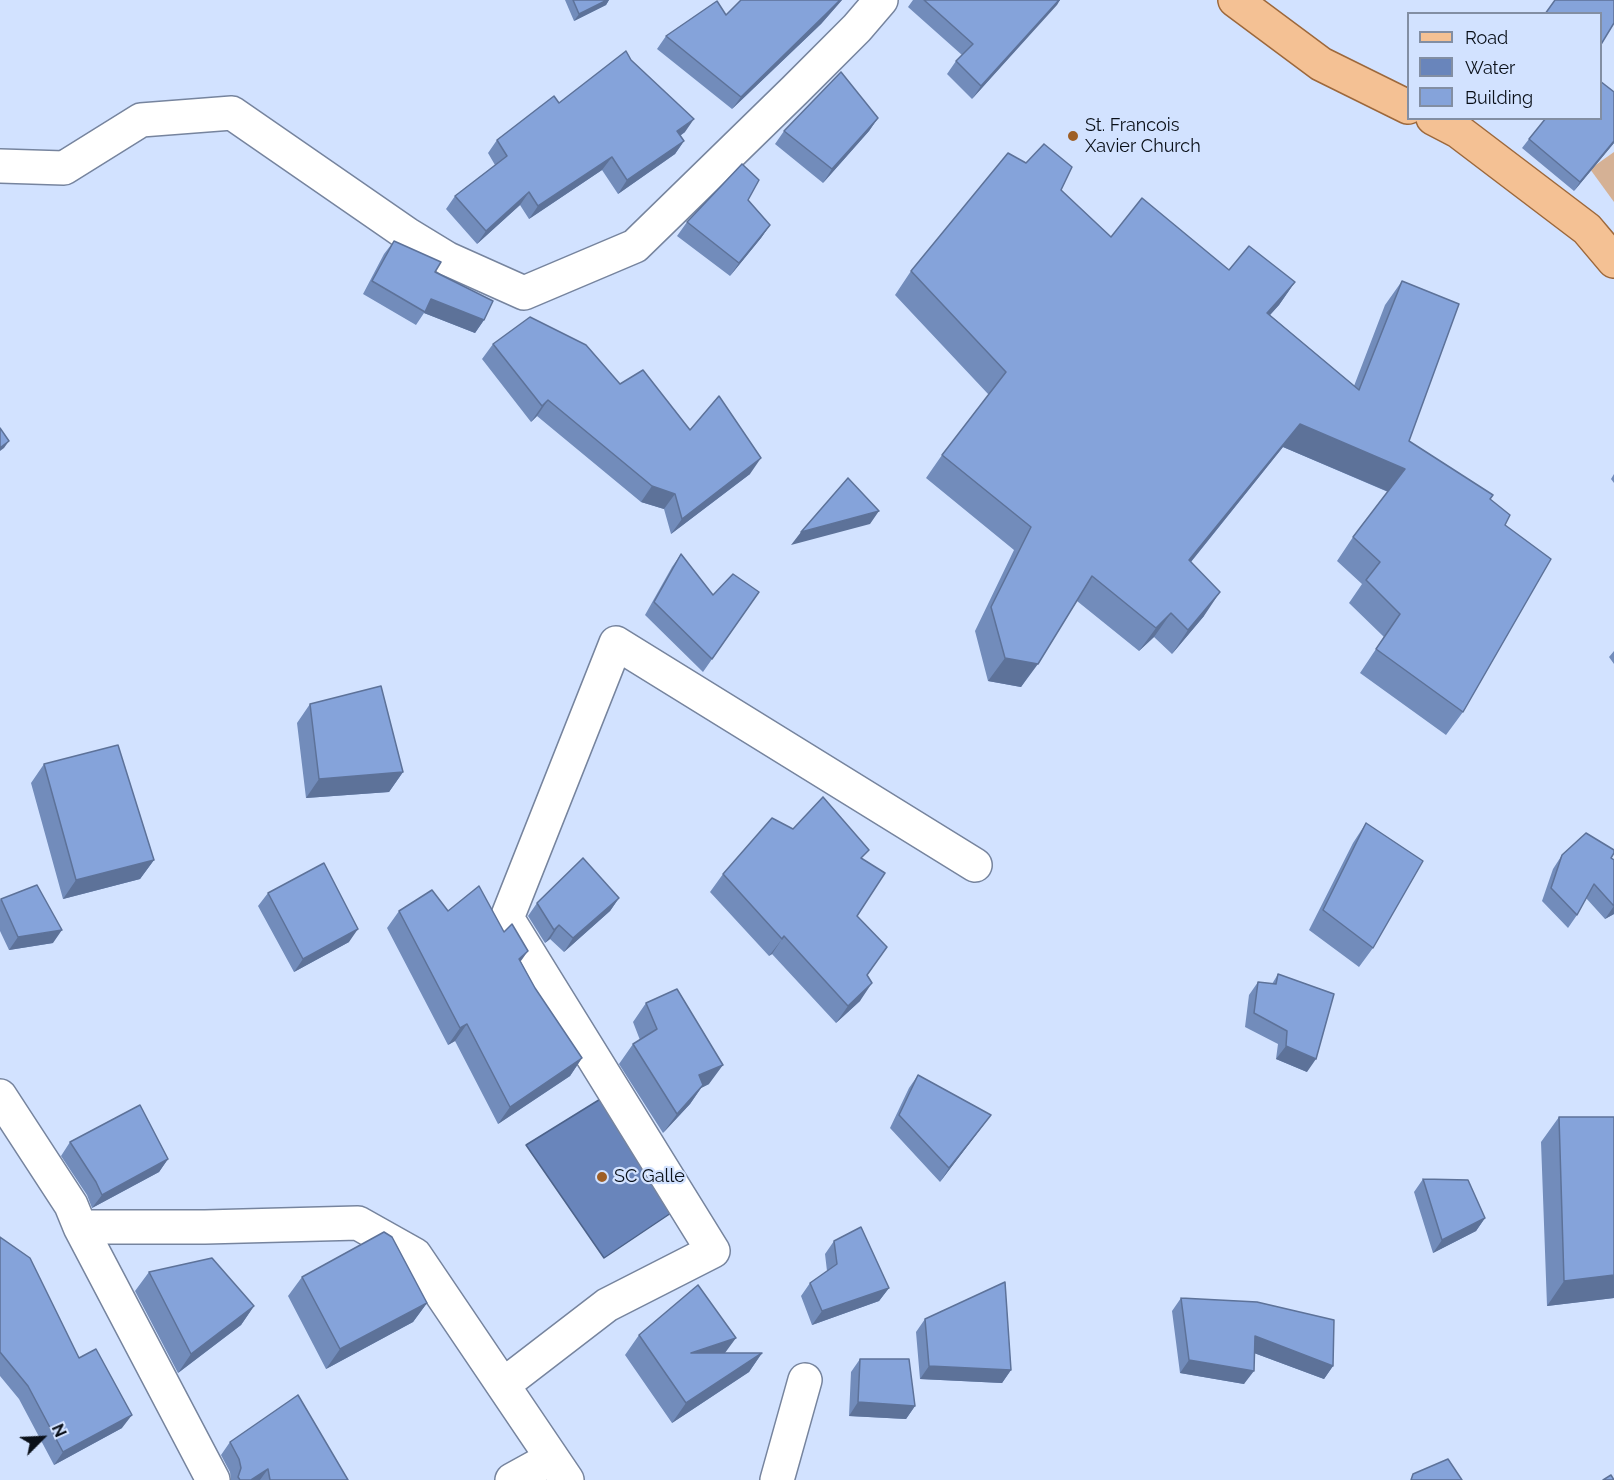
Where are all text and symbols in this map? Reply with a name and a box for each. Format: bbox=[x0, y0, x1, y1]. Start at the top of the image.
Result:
legend bbox=[1407, 12, 1602, 120]
text: Road bbox=[1465, 27, 1508, 48]
text: Water bbox=[1465, 57, 1515, 78]
text: Building bbox=[1465, 87, 1533, 108]
place label: St. Francois Xavier Church bbox=[1085, 115, 1201, 158]
marker: St. Francois Xavier Church bbox=[1066, 129, 1080, 143]
place label: SC Galle bbox=[614, 1166, 685, 1188]
marker: SC Galle bbox=[595, 1170, 609, 1184]
north arrow bbox=[12, 1408, 72, 1468]
text: N bbox=[48, 1421, 70, 1440]

